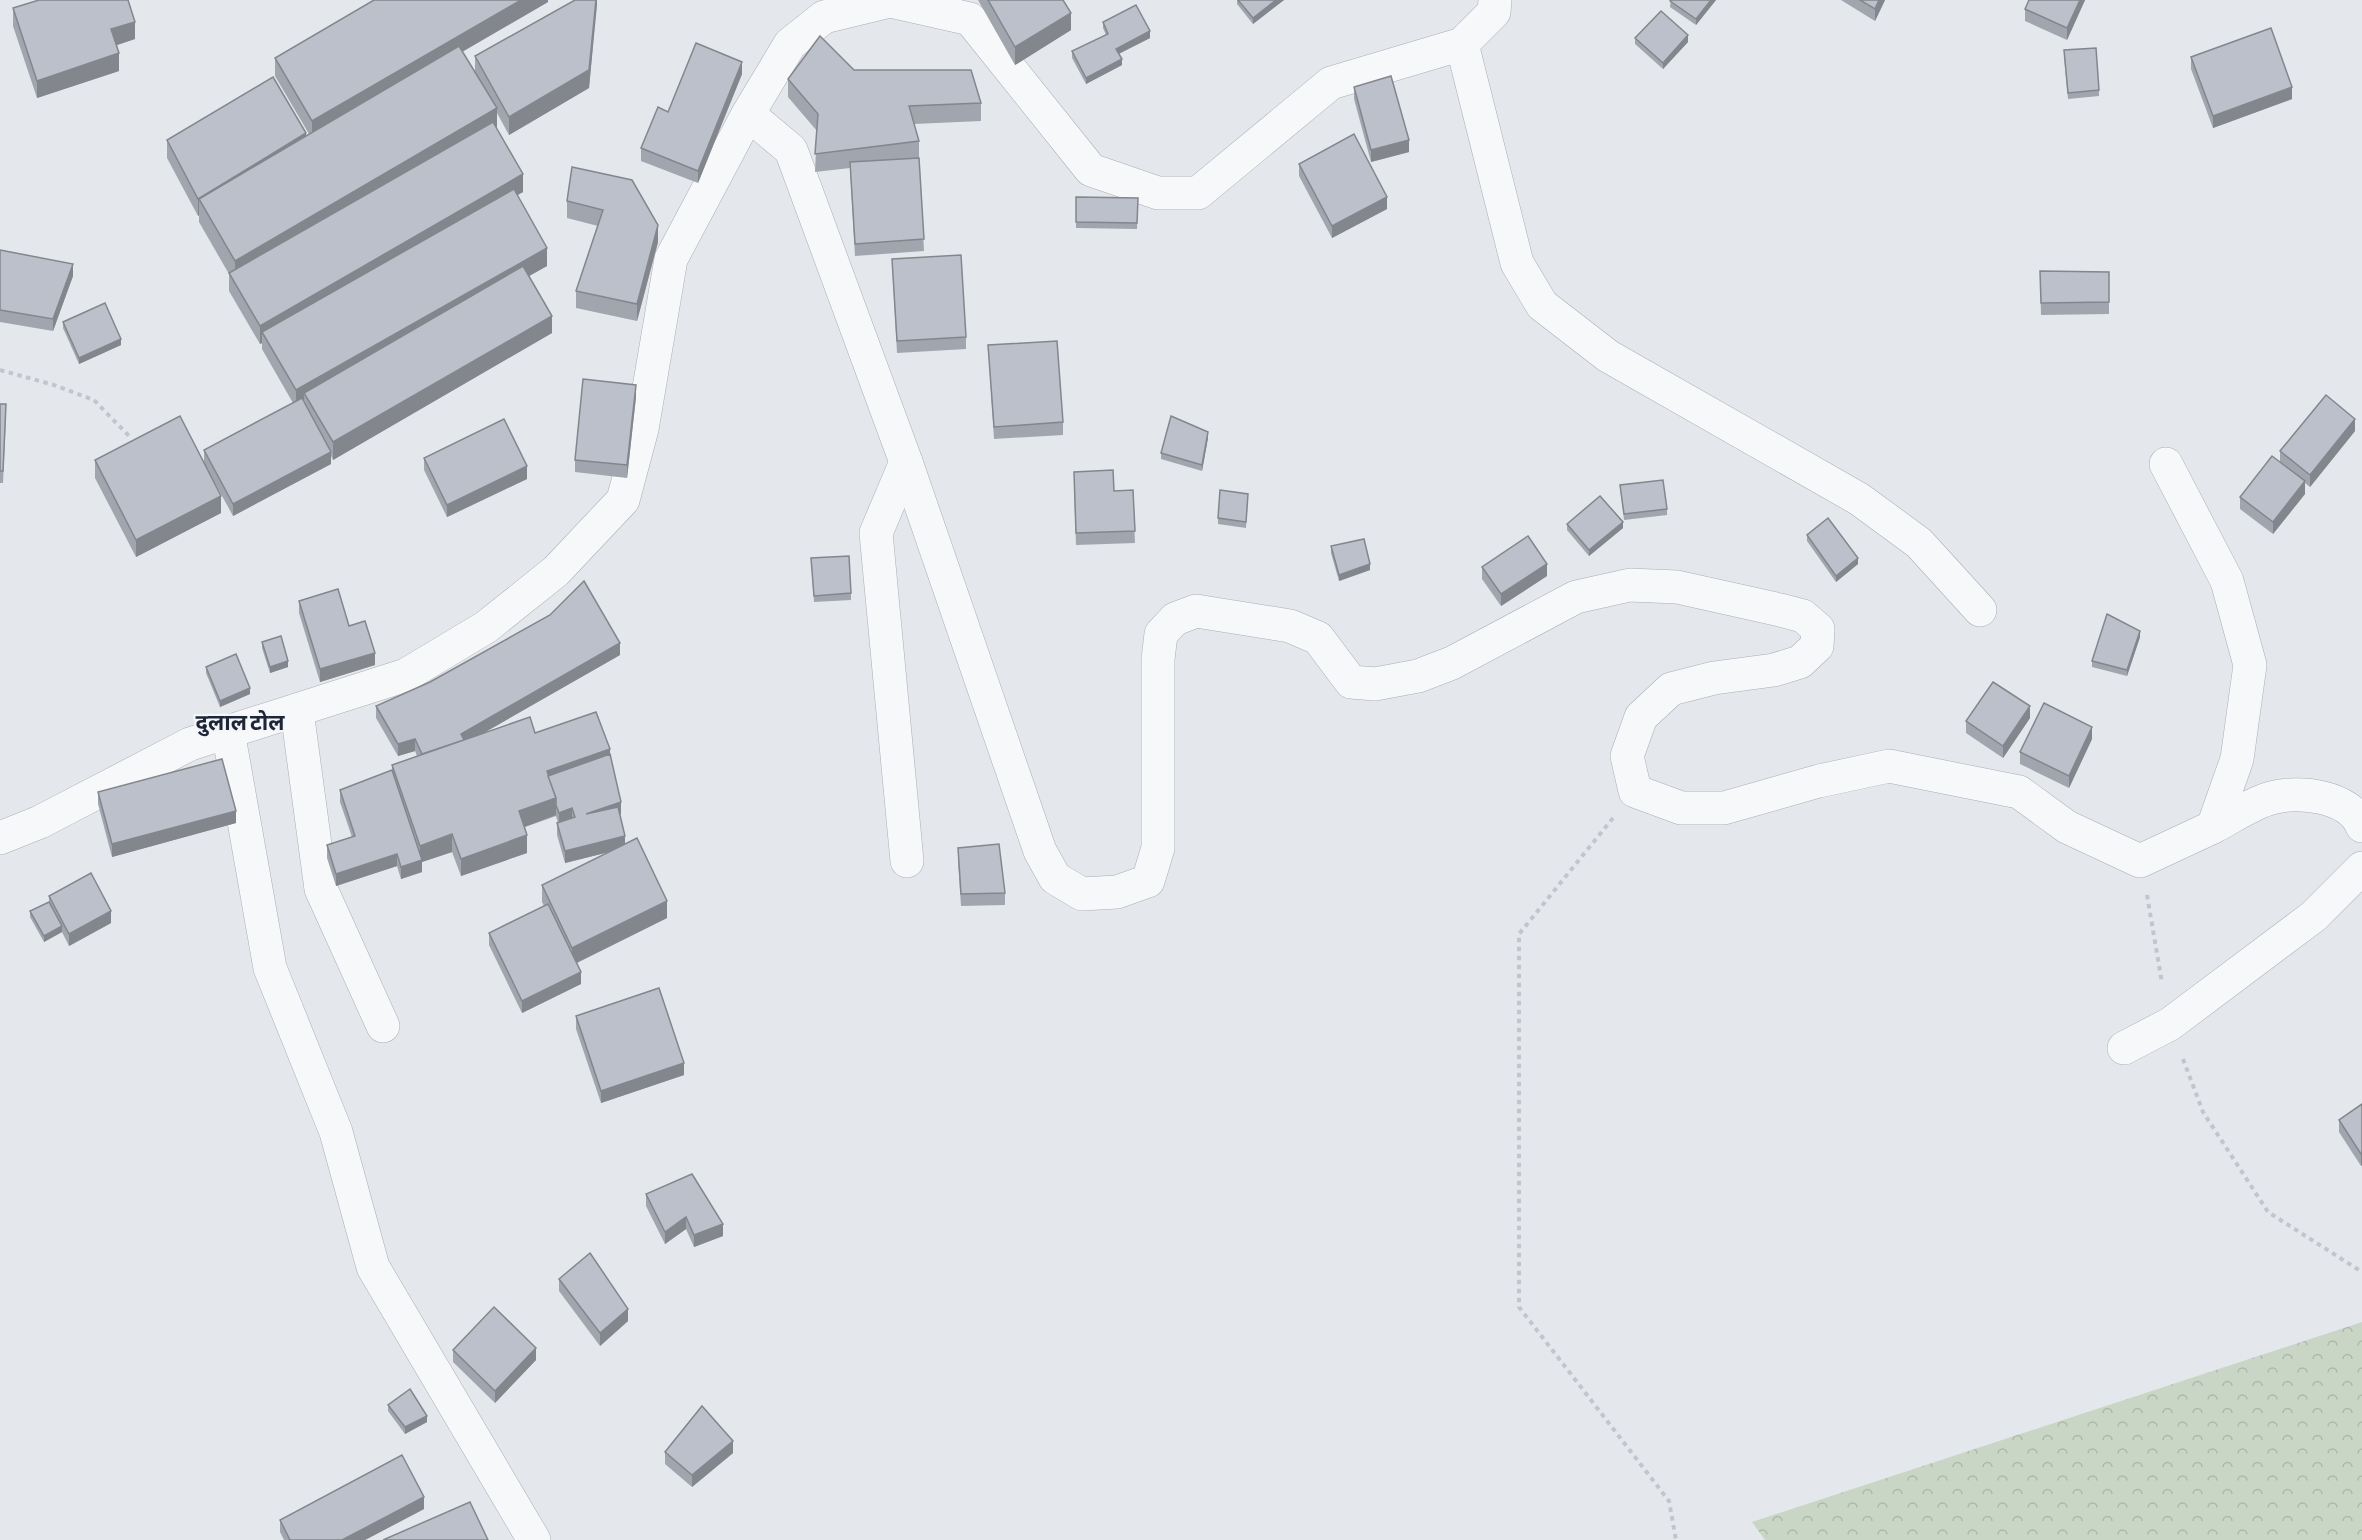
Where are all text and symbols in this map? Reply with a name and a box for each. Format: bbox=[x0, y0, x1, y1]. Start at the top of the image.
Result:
district label: दुलाल टोल bbox=[196, 709, 285, 737]

